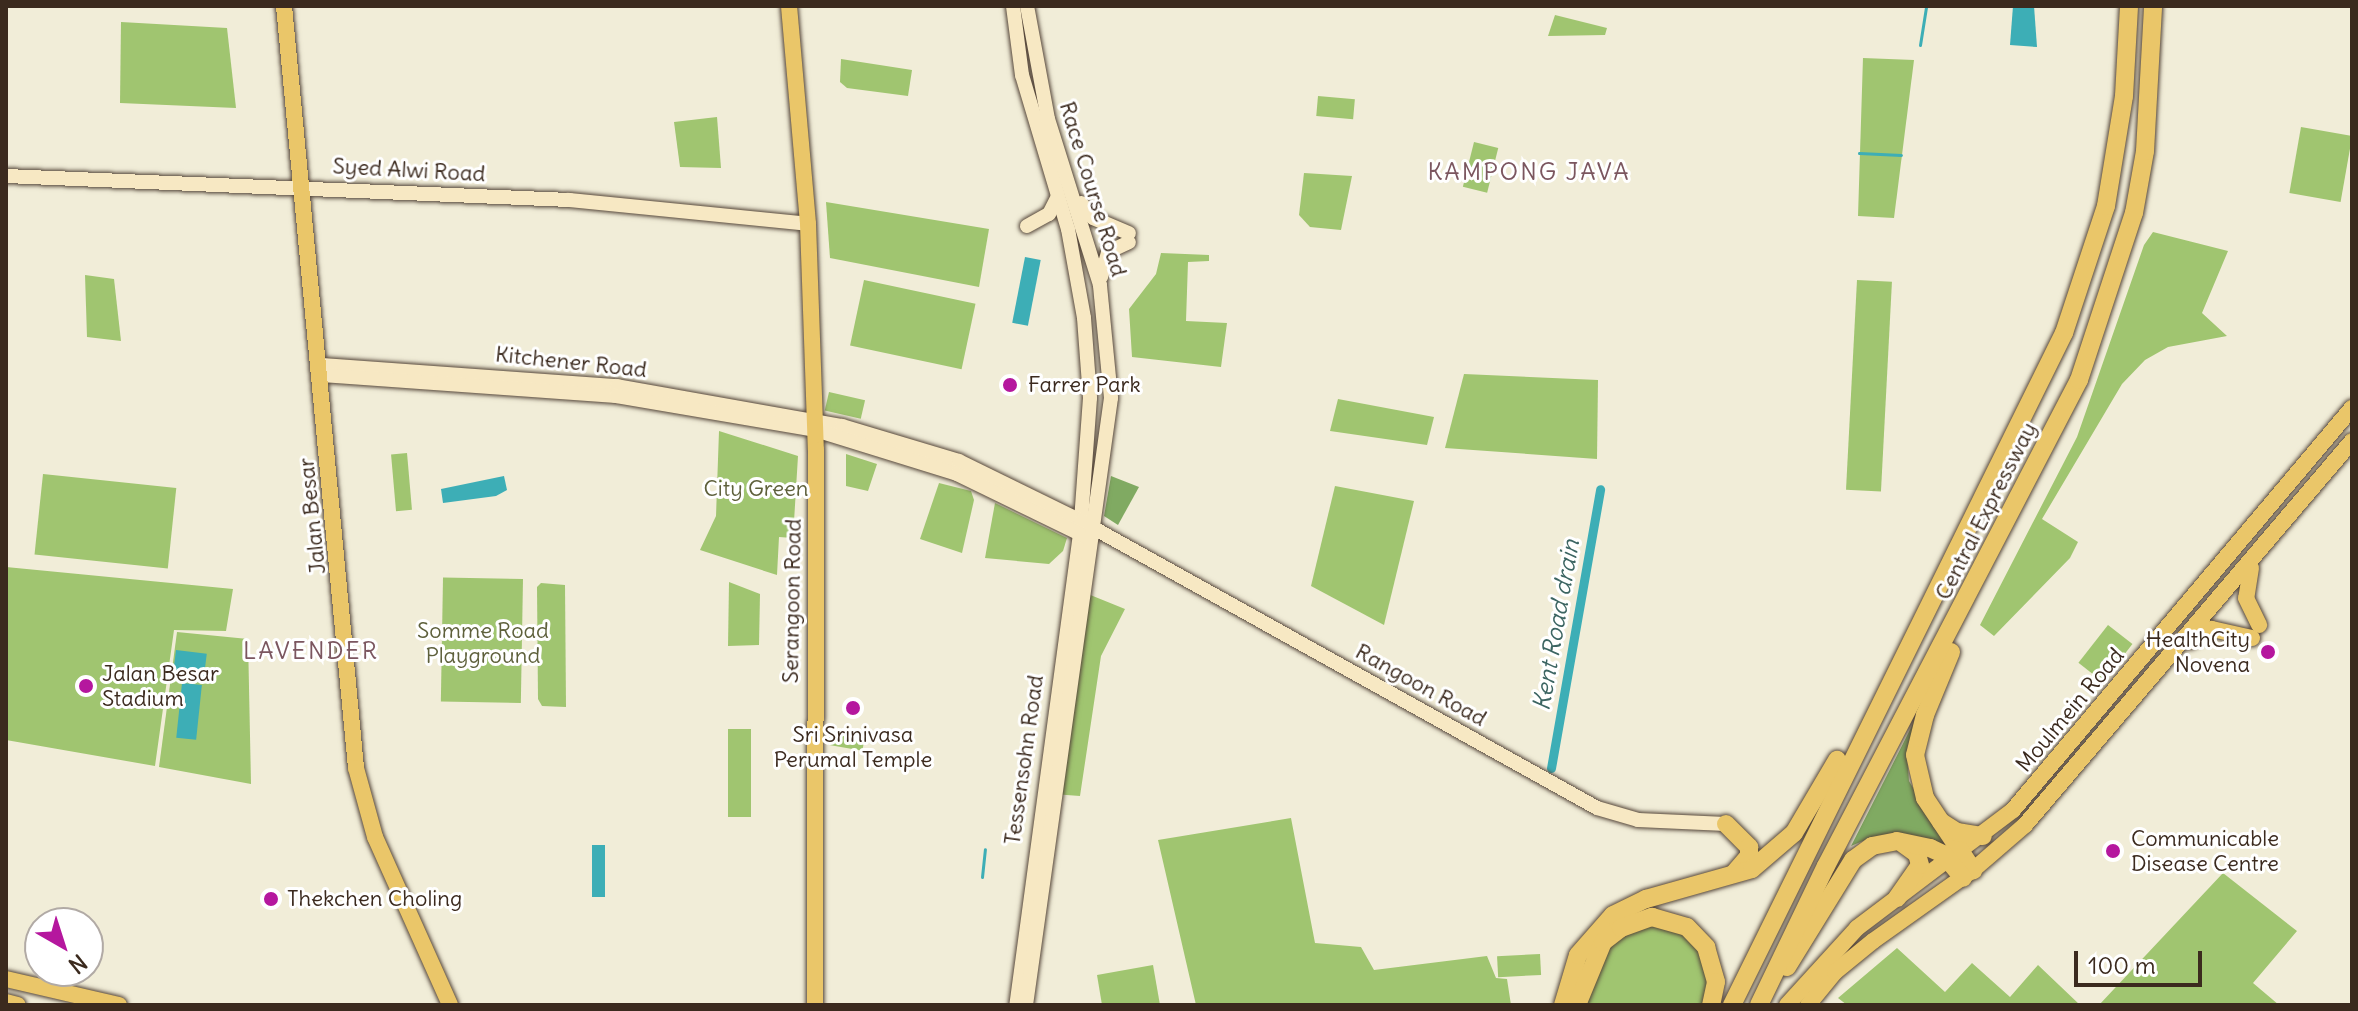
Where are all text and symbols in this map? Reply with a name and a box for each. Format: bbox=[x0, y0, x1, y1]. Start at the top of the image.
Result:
street label: Race Course Road bbox=[1054, 98, 1132, 280]
street label: Syed Alwi Road bbox=[332, 153, 486, 187]
district label: KAMPONG JAVA bbox=[1427, 158, 1631, 186]
street label: Kitchener Road bbox=[494, 341, 648, 383]
place label: Farrer Park bbox=[1028, 372, 1141, 398]
marker: Farrer Park bbox=[999, 374, 1021, 396]
street label: Central Expressway bbox=[1930, 418, 2042, 604]
street label: Jalan Besar bbox=[293, 456, 331, 576]
park label: City Green bbox=[703, 476, 809, 502]
street label: Serangoon Road bbox=[777, 518, 807, 684]
water label: Kent Road drain bbox=[1527, 537, 1585, 713]
park label: Somme Road Playground bbox=[417, 617, 549, 668]
place label: HealthCity Novena bbox=[2146, 626, 2250, 678]
district label: LAVENDER bbox=[243, 637, 379, 665]
street label: Rangoon Road bbox=[1351, 638, 1491, 732]
marker: HealthCity Novena bbox=[2257, 641, 2279, 663]
street label: Moulmein Road bbox=[2011, 643, 2129, 777]
place label: Jalan Besar Stadium bbox=[102, 660, 219, 712]
street label: Tessensohn Road bbox=[999, 673, 1049, 847]
marker: Jalan Besar Stadium bbox=[77, 677, 95, 695]
marker: Sri Srinivasa Perumal Temple bbox=[844, 699, 862, 717]
place label: Sri Srinivasa Perumal Temple bbox=[774, 721, 932, 772]
place label: Communicable Disease Centre bbox=[2131, 825, 2279, 876]
marker: Communicable Disease Centre bbox=[2102, 840, 2124, 862]
place label: Thekchen Choling bbox=[287, 886, 462, 912]
marker: Thekchen Choling bbox=[262, 890, 280, 908]
north arrow bbox=[24, 907, 104, 987]
scale bar bbox=[2078, 935, 2206, 985]
text: N bbox=[63, 948, 93, 980]
text: 100 m bbox=[2088, 950, 2156, 980]

